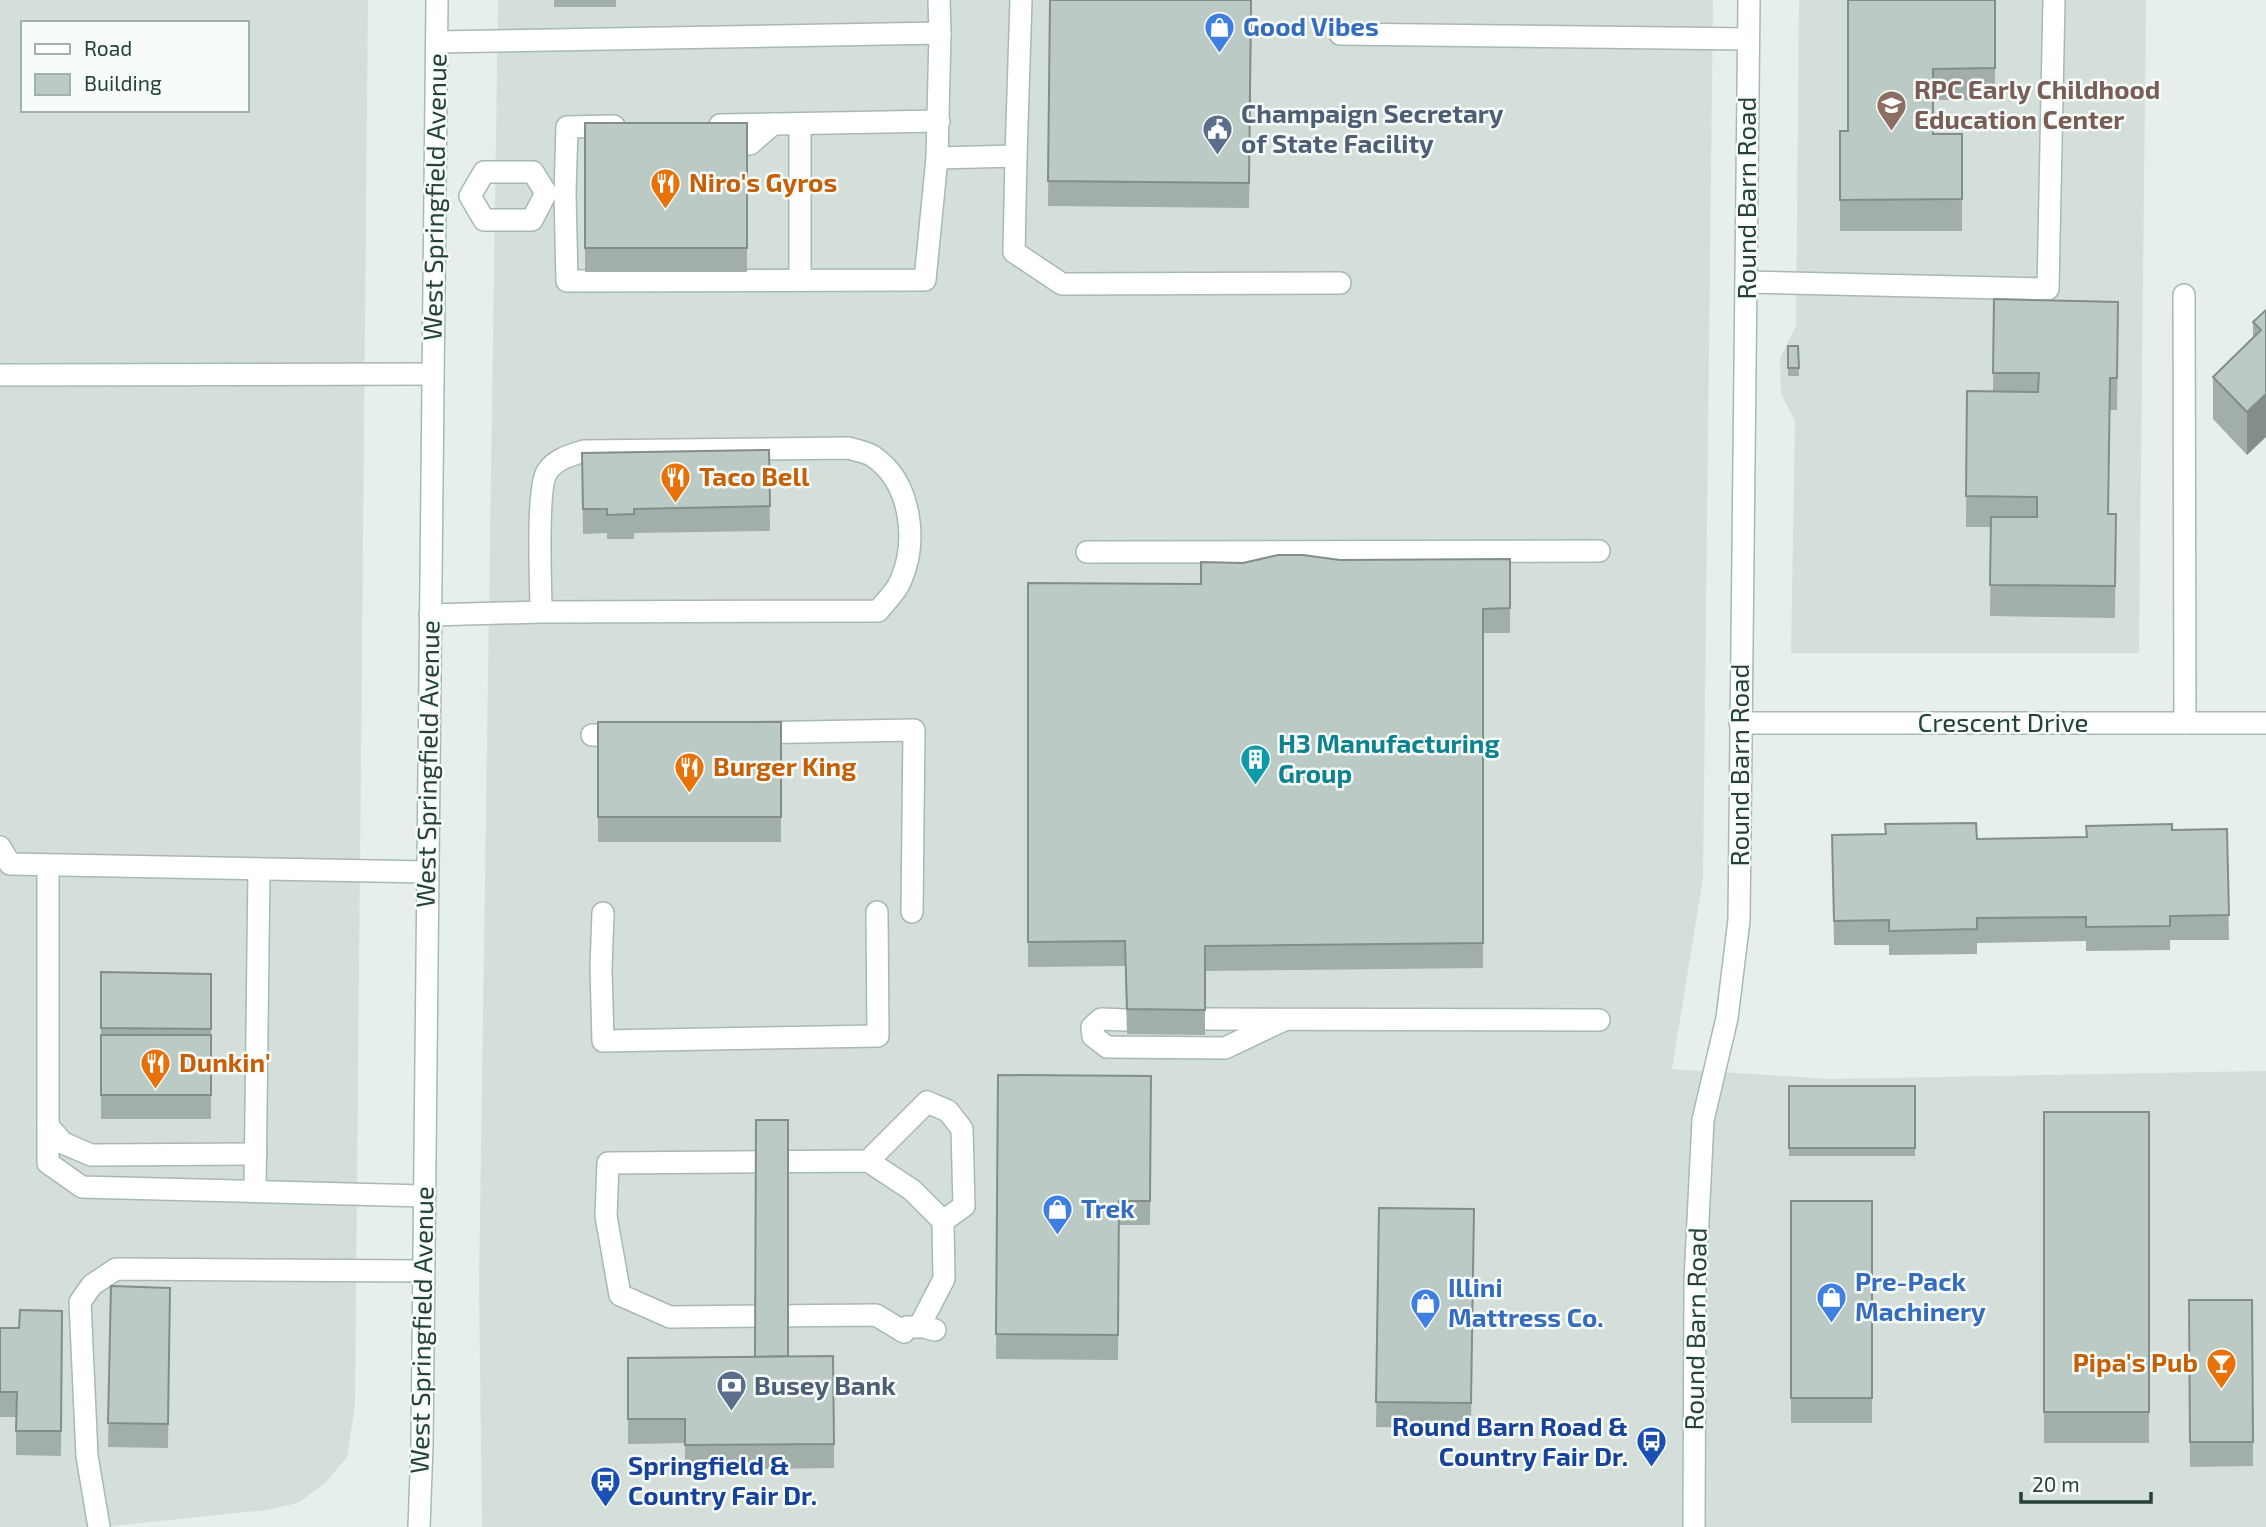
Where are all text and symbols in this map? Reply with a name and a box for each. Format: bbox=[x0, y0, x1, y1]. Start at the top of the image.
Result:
shop icon: Good Vibes bbox=[1203, 10, 1237, 54]
place label: Good Vibes bbox=[1243, 10, 1379, 41]
legend bbox=[21, 21, 248, 112]
text: Road bbox=[84, 35, 132, 60]
street label: West Springfield Avenue bbox=[415, 53, 452, 341]
text: Building bbox=[84, 70, 162, 95]
place label: RPC Early Childhood Education Center bbox=[1914, 73, 2160, 134]
school or university icon: RPC Early Childhood Education Center bbox=[1874, 88, 1908, 132]
place label: Champaign Secretary of State Facility bbox=[1241, 97, 1504, 159]
street label: Round Barn Road bbox=[1730, 97, 1761, 299]
public building icon: Champaign Secretary of State Facility bbox=[1201, 112, 1235, 156]
restaurant icon: Niro's Gyros bbox=[649, 166, 683, 210]
place label: Niro's Gyros bbox=[689, 166, 837, 198]
restaurant icon: Taco Bell bbox=[659, 460, 693, 504]
place label: Taco Bell bbox=[699, 460, 810, 491]
street label: West Springfield Avenue bbox=[408, 620, 445, 908]
street label: Round Barn Road bbox=[1723, 664, 1754, 866]
street label: Crescent Drive bbox=[1917, 706, 2089, 737]
place label: H3 Manufacturing Group bbox=[1278, 727, 1500, 788]
building icon: H3 Manufacturing Group bbox=[1238, 742, 1272, 786]
restaurant icon: Burger King bbox=[673, 750, 707, 794]
place label: Burger King bbox=[713, 750, 856, 781]
restaurant icon: Dunkin' bbox=[139, 1046, 173, 1090]
place label: Dunkin' bbox=[179, 1046, 270, 1077]
street label: West Springfield Avenue bbox=[402, 1186, 439, 1474]
shop icon: Trek bbox=[1041, 1192, 1075, 1236]
place label: Trek bbox=[1081, 1192, 1135, 1223]
street label: Round Barn Road bbox=[1677, 1227, 1712, 1431]
place label: Pre-Pack Machinery bbox=[1855, 1265, 1986, 1327]
place label: Illini Mattress Co. bbox=[1448, 1271, 1604, 1332]
shop icon: Pre-Pack Machinery bbox=[1815, 1280, 1849, 1324]
shop icon: Illini Mattress Co. bbox=[1408, 1286, 1442, 1330]
place label: Pipa's Pub bbox=[2073, 1346, 2198, 1377]
bar icon: Pipa's Pub bbox=[2204, 1346, 2238, 1390]
bank icon: Busey Bank bbox=[714, 1369, 748, 1413]
place label: Busey Bank bbox=[754, 1369, 896, 1401]
place label: Round Barn Road & Country Fair Dr. bbox=[1392, 1410, 1628, 1472]
bus stop icon: Round Barn Road & Country Fair Dr. bbox=[1634, 1425, 1668, 1469]
place label: Springfield & Country Fair Dr. bbox=[628, 1449, 817, 1511]
scale bar bbox=[2021, 1460, 2150, 1504]
bus stop icon: Springfield & Country Fair Dr. bbox=[588, 1464, 622, 1508]
text: 20 m bbox=[2032, 1471, 2080, 1496]

